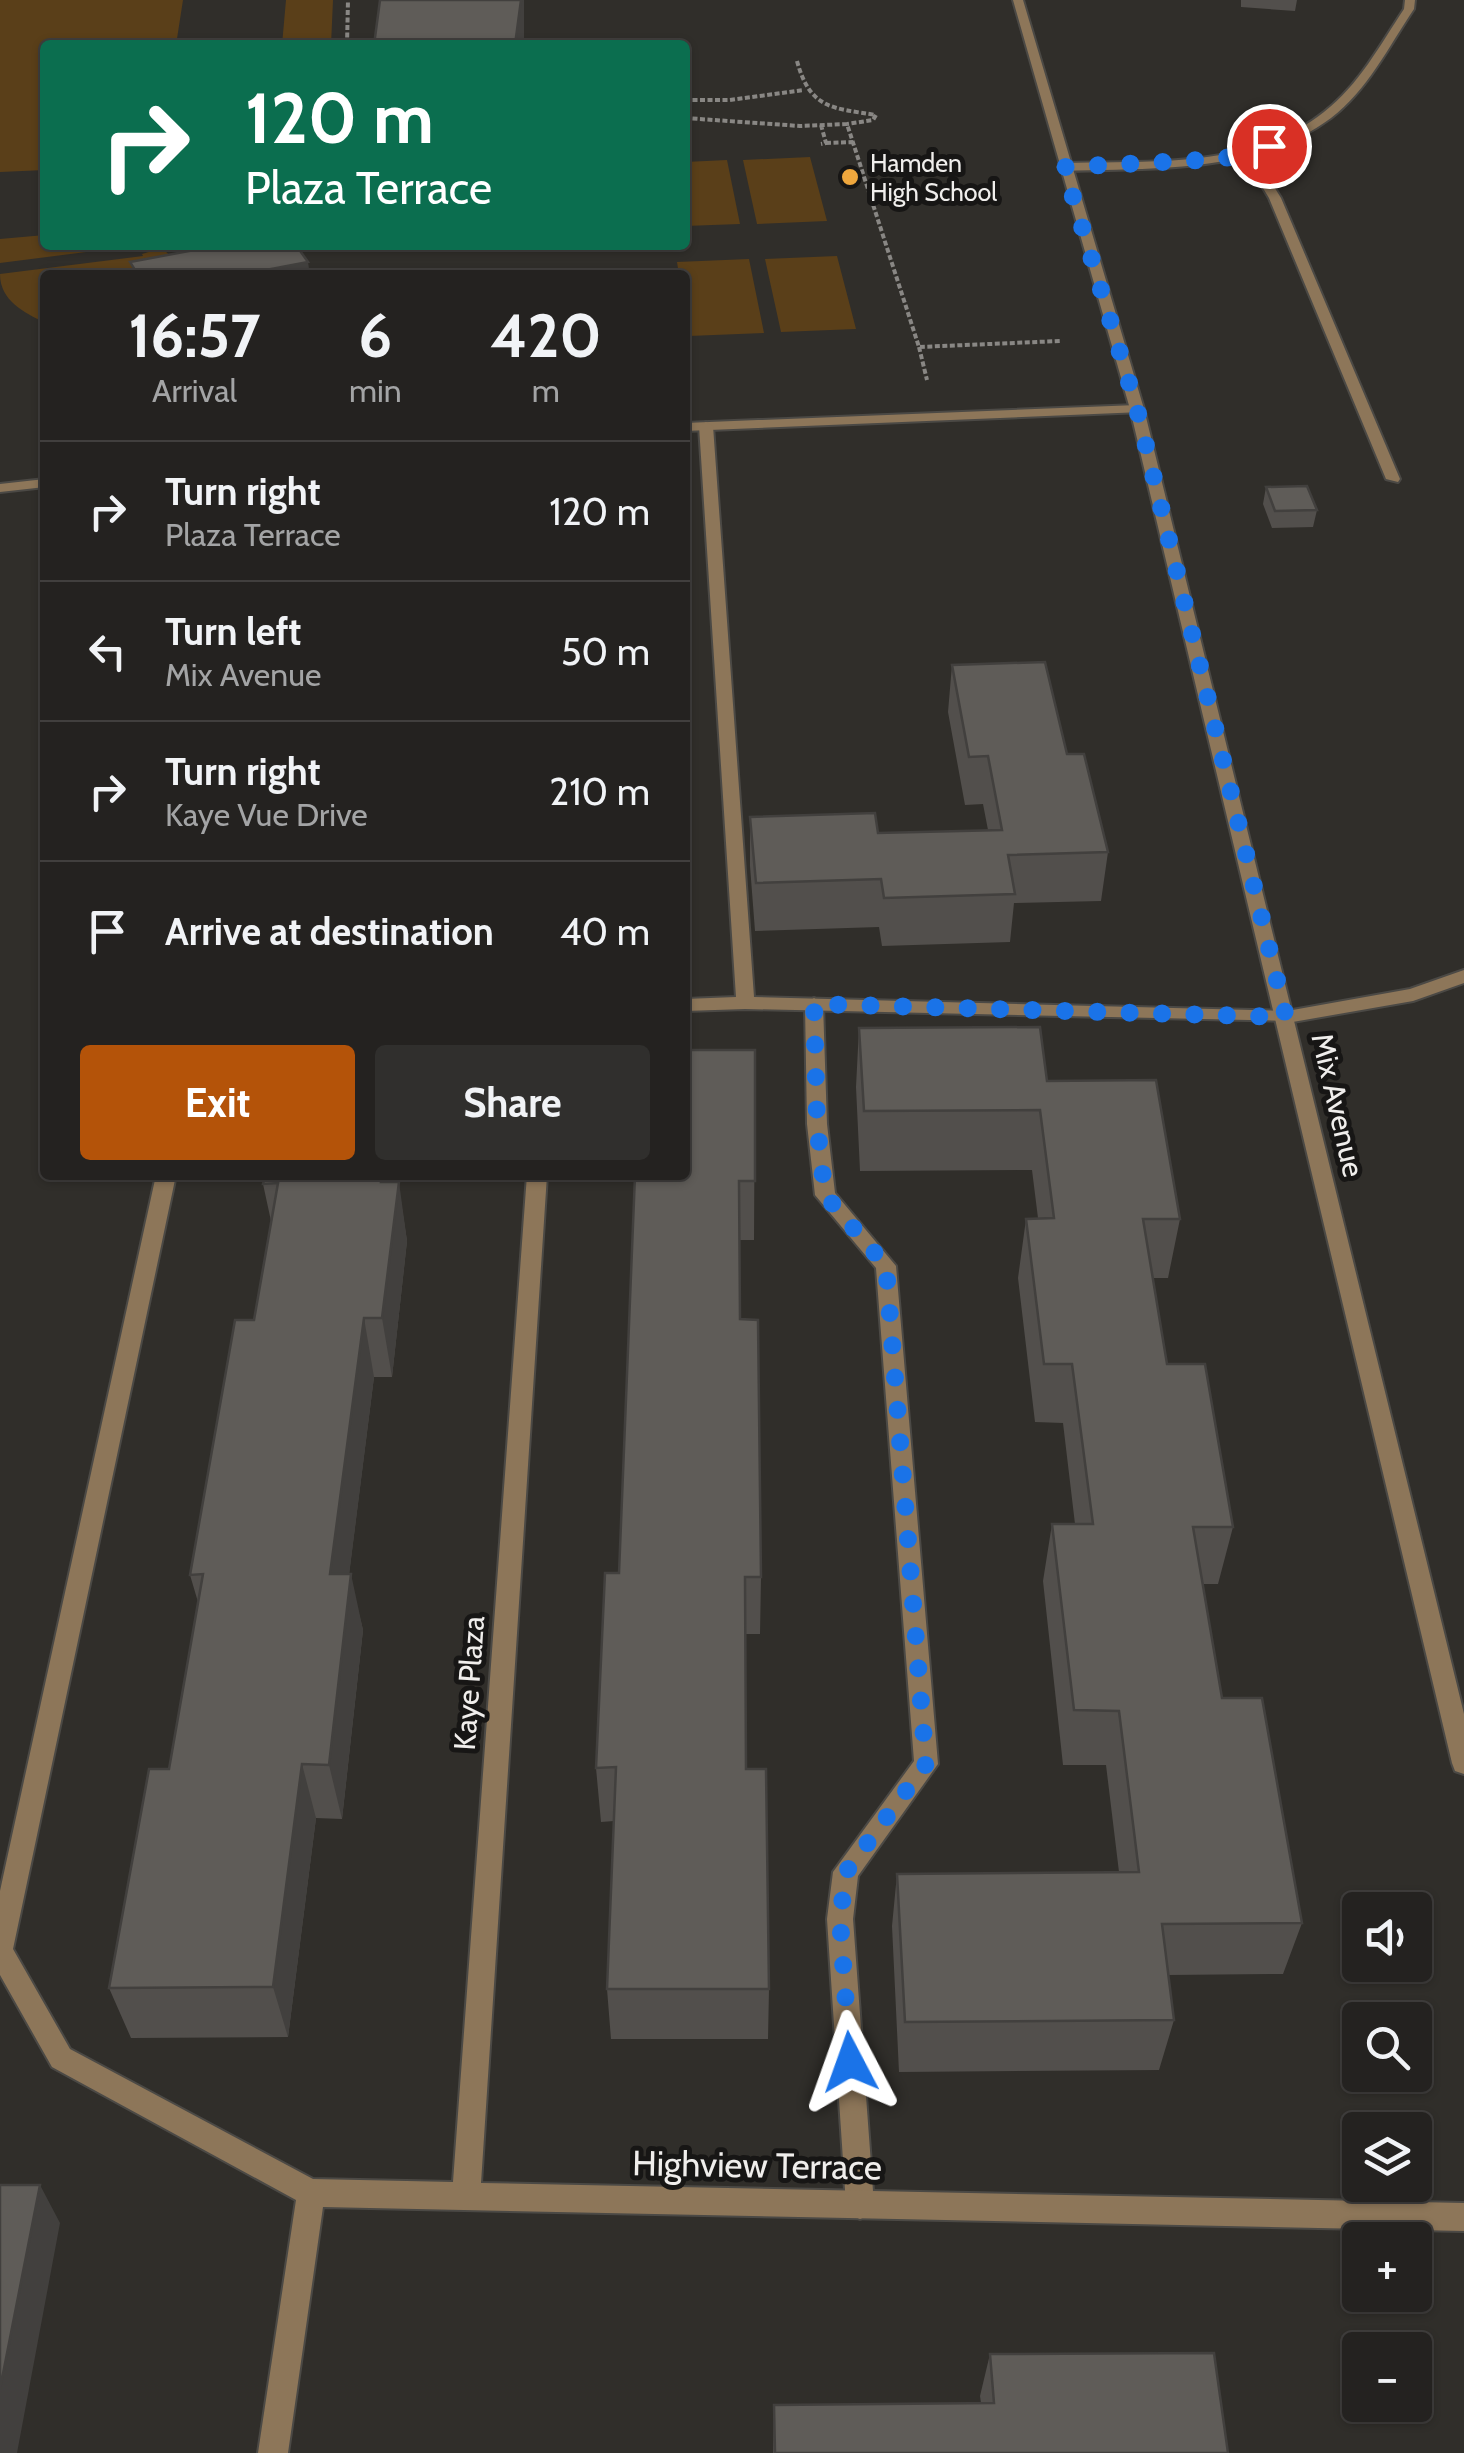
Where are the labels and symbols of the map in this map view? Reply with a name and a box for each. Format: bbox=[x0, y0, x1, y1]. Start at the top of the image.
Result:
pin bbox=[1227, 104, 1312, 189]
place label: Hamden High School bbox=[870, 148, 997, 207]
marker: Hamden High School bbox=[839, 166, 861, 188]
street label: Mix Avenue bbox=[1303, 1029, 1373, 1181]
street label: Kaye Plaza bbox=[446, 1614, 492, 1752]
position arrow bbox=[798, 2010, 902, 2114]
street label: Highview Terrace bbox=[632, 2141, 882, 2189]

